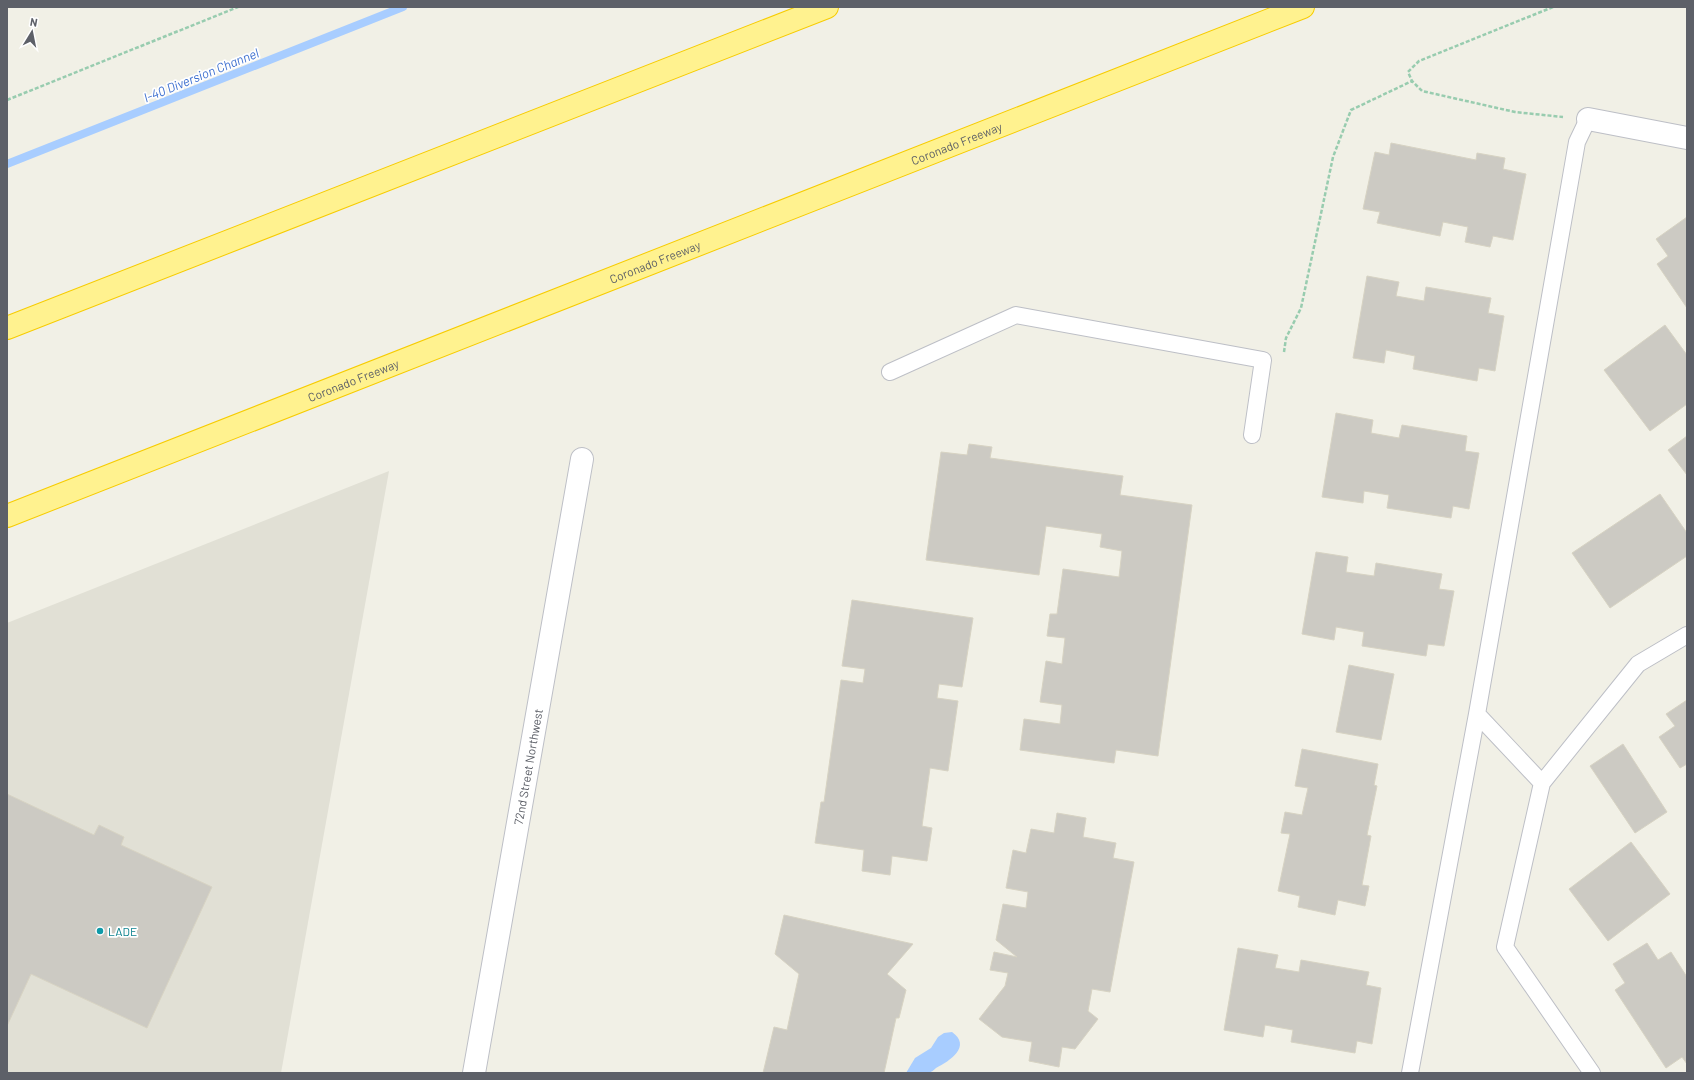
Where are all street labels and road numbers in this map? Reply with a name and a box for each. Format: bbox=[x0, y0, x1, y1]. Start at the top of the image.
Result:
street label: Coronado Freeway bbox=[909, 119, 1004, 167]
street label: Coronado Freeway bbox=[607, 237, 703, 286]
street label: Coronado Freeway bbox=[306, 356, 401, 404]
street label: 72nd Street Northwest bbox=[511, 708, 545, 826]

